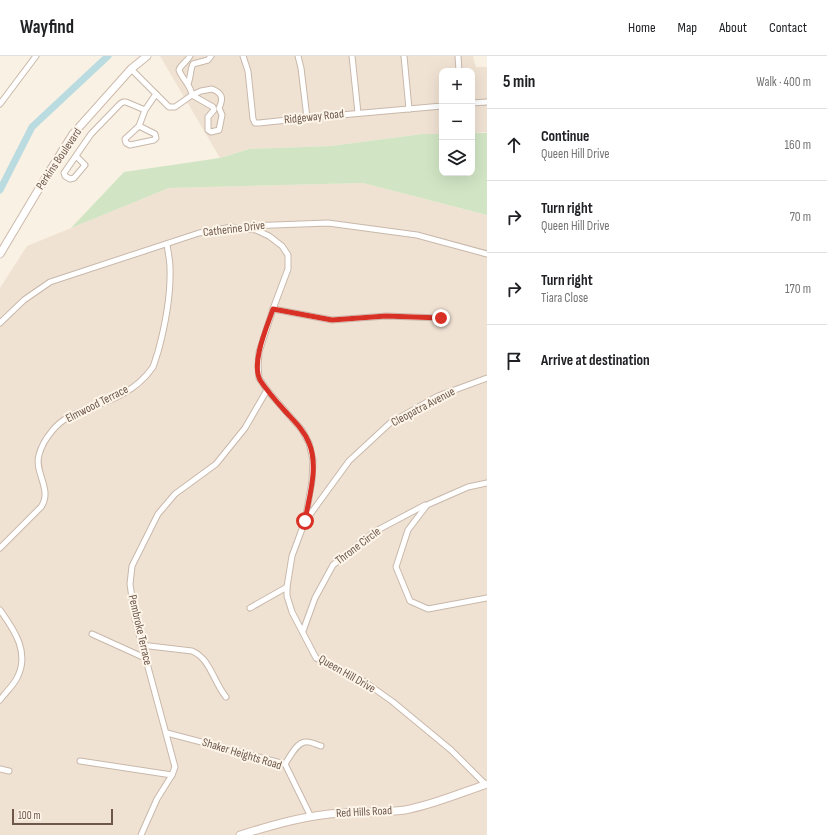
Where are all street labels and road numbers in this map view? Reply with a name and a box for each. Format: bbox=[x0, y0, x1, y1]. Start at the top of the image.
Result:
street label: Ridgeway Road bbox=[283, 106, 345, 128]
street label: Perkins Boulevard bbox=[33, 125, 85, 193]
street label: Catherine Drive bbox=[202, 218, 266, 240]
street label: Elmwood Terrace bbox=[63, 382, 131, 426]
street label: Cleopatra Avenue bbox=[388, 384, 458, 430]
street label: Throne Circle bbox=[332, 524, 384, 568]
street label: Pembroke Terrace bbox=[125, 593, 155, 667]
street label: Queen Hill Drive bbox=[316, 652, 378, 696]
street label: Shaker Heights Road bbox=[200, 735, 284, 773]
street label: Red Hills Road bbox=[336, 803, 392, 821]

